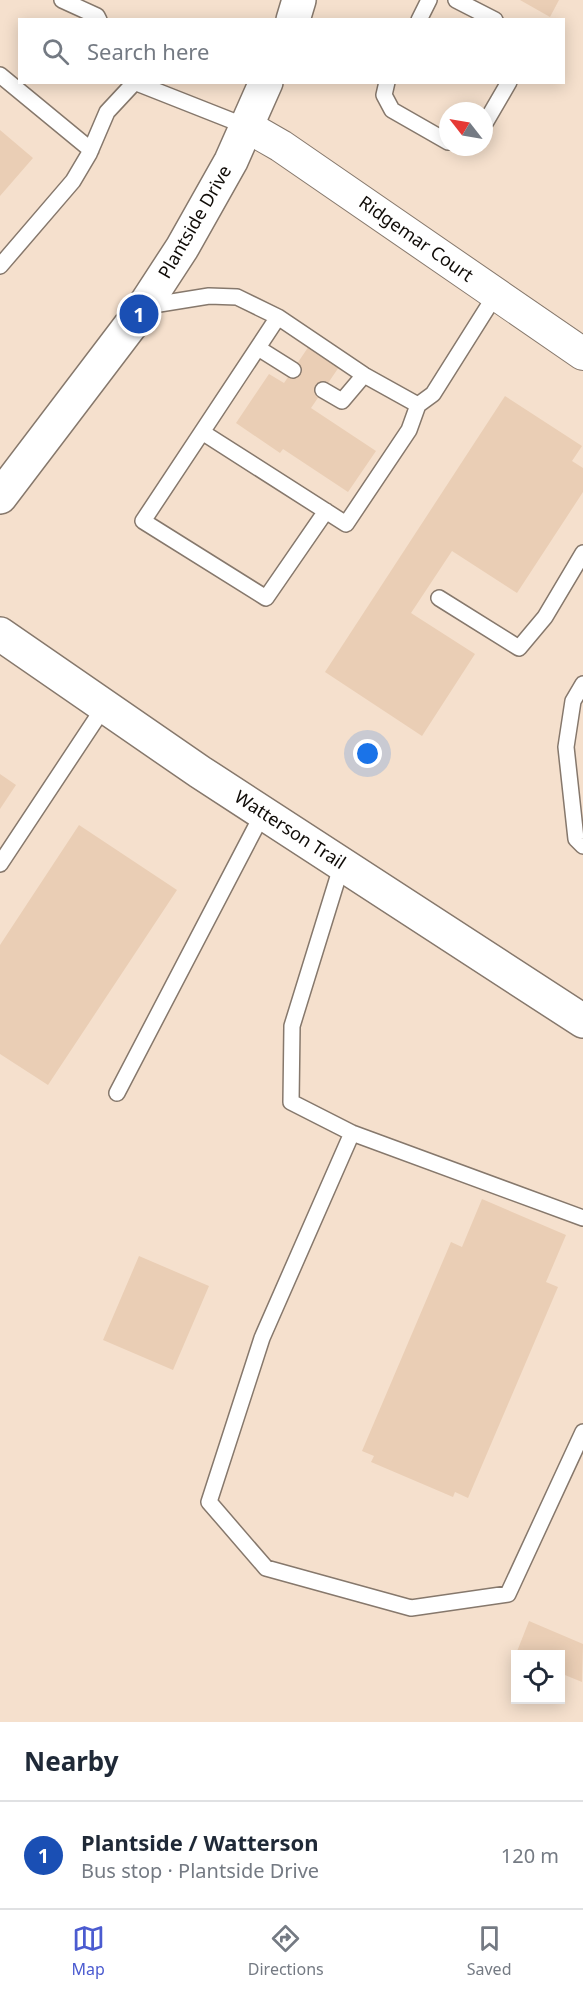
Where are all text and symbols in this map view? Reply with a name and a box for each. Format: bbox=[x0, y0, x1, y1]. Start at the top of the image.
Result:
search box bbox=[18, 18, 565, 84]
icon: search bbox=[39, 35, 72, 68]
text: Search here bbox=[87, 36, 209, 66]
north arrow bbox=[439, 102, 493, 156]
street label: Plantside Drive bbox=[152, 161, 236, 282]
street label: Ridgemar Court bbox=[355, 190, 479, 287]
pin: 1 bbox=[120, 292, 158, 336]
your location bbox=[353, 739, 382, 768]
street label: Watterson Trail bbox=[230, 784, 351, 874]
map controls bbox=[511, 1650, 565, 1704]
button: locate bbox=[511, 1650, 565, 1704]
text: Nearby bbox=[24, 1743, 119, 1779]
text: Plantside / Watterson bbox=[81, 1827, 319, 1857]
text: 1 bbox=[38, 1842, 49, 1869]
text: 120 m bbox=[501, 1842, 559, 1869]
text: Bus stop · Plantside Drive bbox=[81, 1857, 319, 1884]
tab: Map bbox=[71, 1922, 105, 1980]
tab: Directions bbox=[248, 1922, 324, 1980]
tab: Saved bbox=[467, 1922, 511, 1980]

